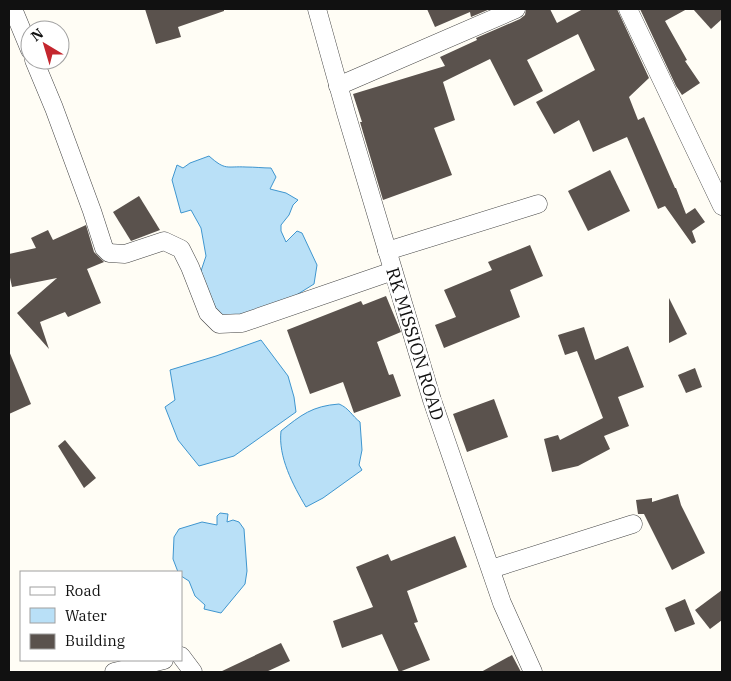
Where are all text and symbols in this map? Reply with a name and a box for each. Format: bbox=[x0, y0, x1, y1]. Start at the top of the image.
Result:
north arrow bbox=[20, 20, 70, 70]
text: N bbox=[27, 24, 47, 45]
street label: RK MISSION ROAD bbox=[381, 265, 450, 423]
legend bbox=[20, 571, 182, 661]
text: Road bbox=[65, 581, 101, 600]
text: Water bbox=[65, 606, 107, 625]
text: Building bbox=[65, 631, 125, 650]

